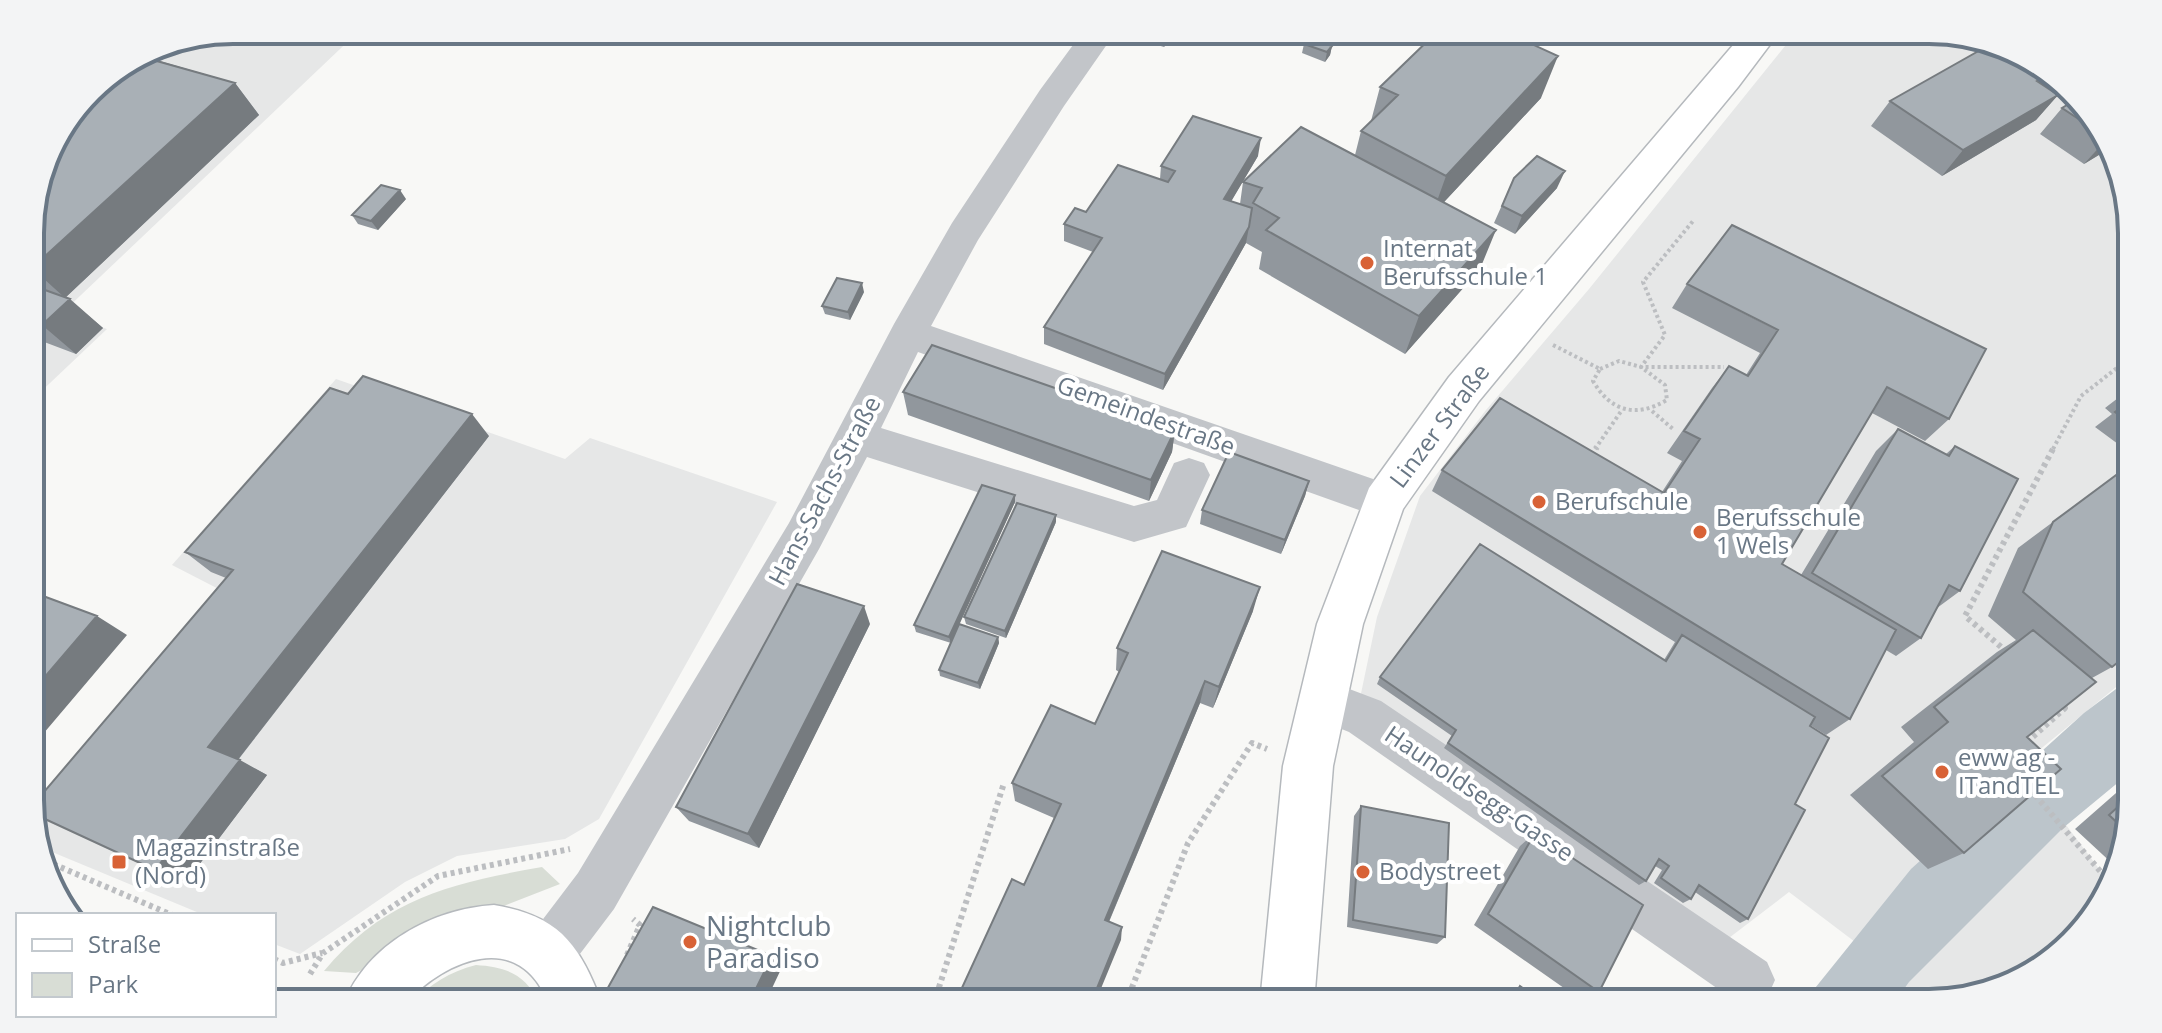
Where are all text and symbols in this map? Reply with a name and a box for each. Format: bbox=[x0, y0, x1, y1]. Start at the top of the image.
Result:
place label: Internat Berufsschule 1 bbox=[1383, 231, 1548, 292]
marker: Internat Berufsschule 1 bbox=[1358, 254, 1376, 272]
street label: Linzer Straße bbox=[1381, 356, 1496, 494]
street label: Gemeindestraße bbox=[1053, 367, 1240, 462]
street label: Hans-Sachs-Straße bbox=[760, 390, 888, 591]
place label: Berufschule bbox=[1555, 484, 1689, 517]
marker: Berufschule bbox=[1530, 493, 1548, 511]
place label: Berufsschule 1 Wels bbox=[1716, 500, 1861, 561]
marker: Berufsschule 1 Wels bbox=[1691, 523, 1709, 541]
street label: Haunoldsegg-Gasse bbox=[1379, 717, 1581, 868]
place label: eww ag - ITandTEL bbox=[1958, 740, 2060, 801]
marker: eww ag - ITandTEL bbox=[1933, 763, 1951, 781]
place label: Magazinstraße (Nord) bbox=[135, 830, 300, 891]
marker: Magazinstraße (Nord) bbox=[110, 853, 128, 871]
place label: Bodystreet bbox=[1379, 854, 1501, 887]
marker: Bodystreet bbox=[1354, 863, 1372, 881]
place label: Nightclub Paradiso bbox=[706, 906, 831, 976]
legend bbox=[16, 913, 276, 1017]
text: Straße bbox=[88, 927, 161, 960]
marker: Nightclub Paradiso bbox=[681, 933, 699, 951]
text: Park bbox=[88, 967, 139, 1000]

